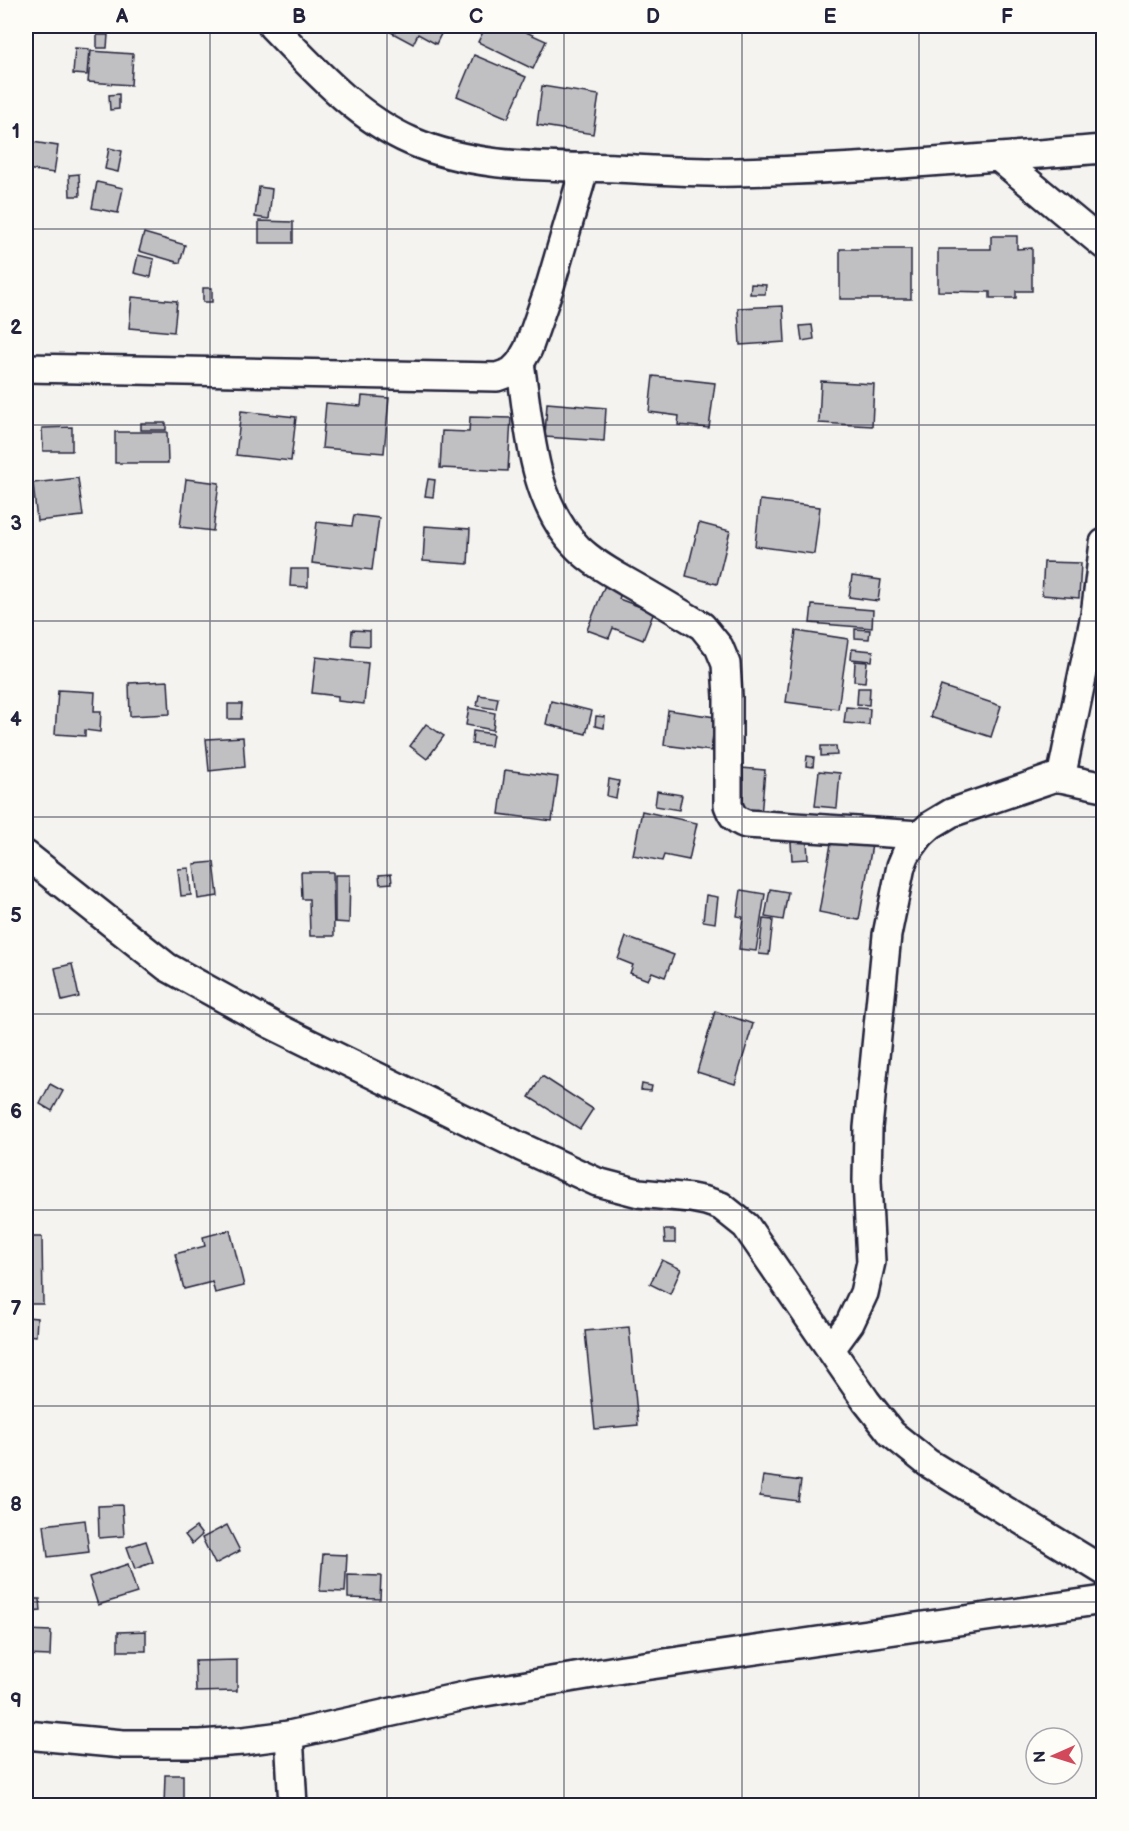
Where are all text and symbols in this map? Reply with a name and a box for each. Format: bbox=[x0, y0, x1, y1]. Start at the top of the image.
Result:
text: A bbox=[115, 5, 129, 29]
text: B bbox=[292, 5, 306, 29]
text: C bbox=[469, 5, 483, 29]
text: D bbox=[646, 5, 660, 29]
text: E bbox=[824, 5, 837, 29]
text: F bbox=[1001, 5, 1013, 29]
text: 1 bbox=[12, 120, 20, 144]
text: 2 bbox=[10, 316, 22, 340]
text: 3 bbox=[10, 512, 22, 536]
text: 4 bbox=[10, 708, 22, 732]
text: 5 bbox=[10, 904, 22, 928]
text: 6 bbox=[10, 1100, 22, 1124]
text: 7 bbox=[10, 1297, 22, 1321]
text: 8 bbox=[10, 1493, 22, 1517]
text: 9 bbox=[10, 1689, 22, 1713]
north arrow bbox=[1024, 1726, 1084, 1786]
text: N bbox=[1031, 1750, 1050, 1763]

